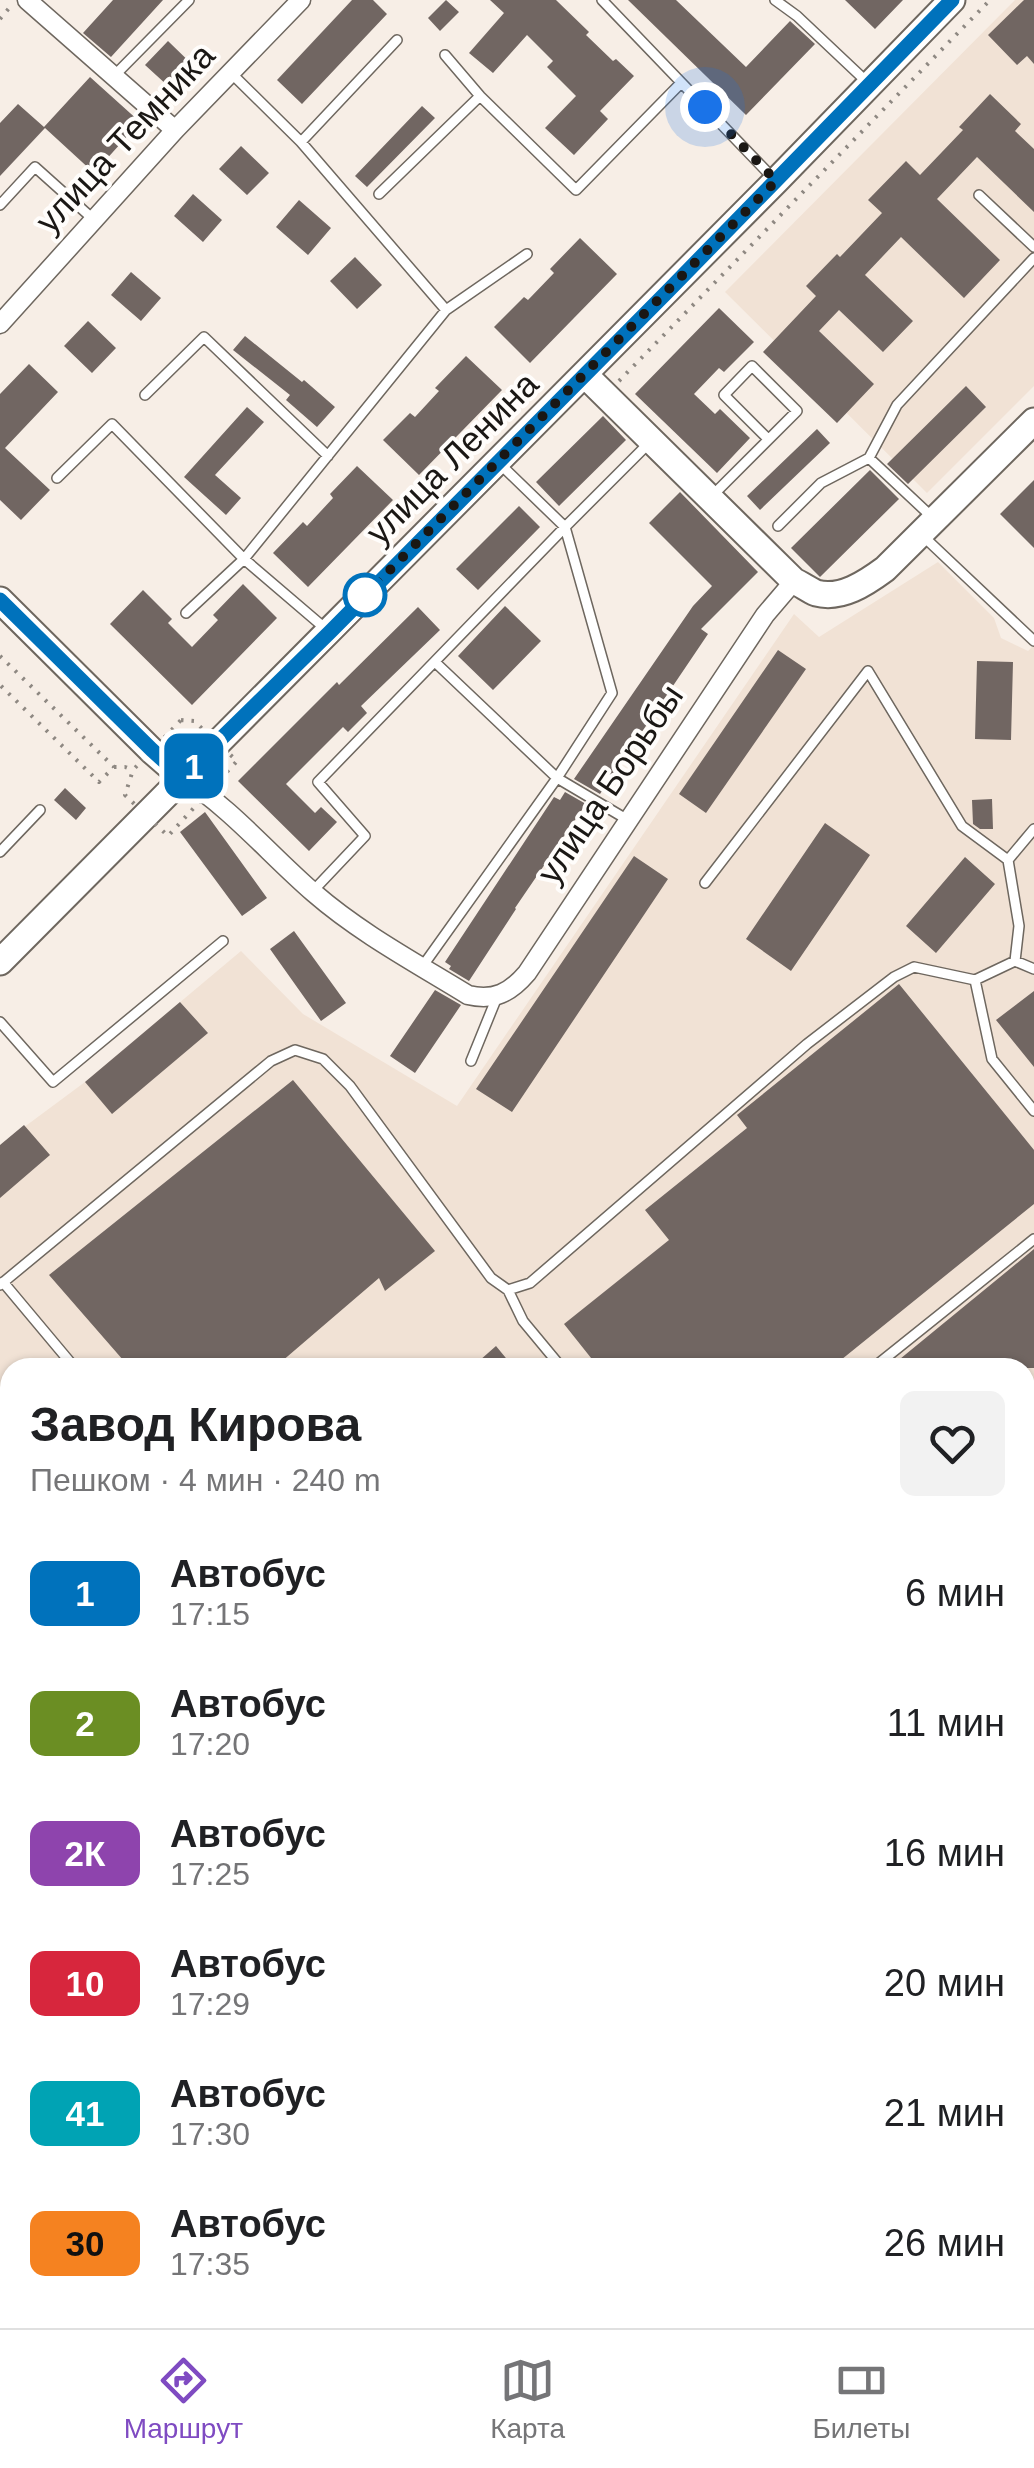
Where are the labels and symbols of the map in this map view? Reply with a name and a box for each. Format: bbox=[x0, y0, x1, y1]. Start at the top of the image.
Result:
street label: улица Темника bbox=[27, 35, 222, 240]
your location bbox=[680, 82, 730, 132]
street label: улица Ленина bbox=[358, 364, 546, 551]
unlabelled marker bbox=[344, 574, 386, 616]
street label: улица Борьбы bbox=[529, 677, 690, 890]
line badge: 1 bbox=[162, 734, 226, 798]

